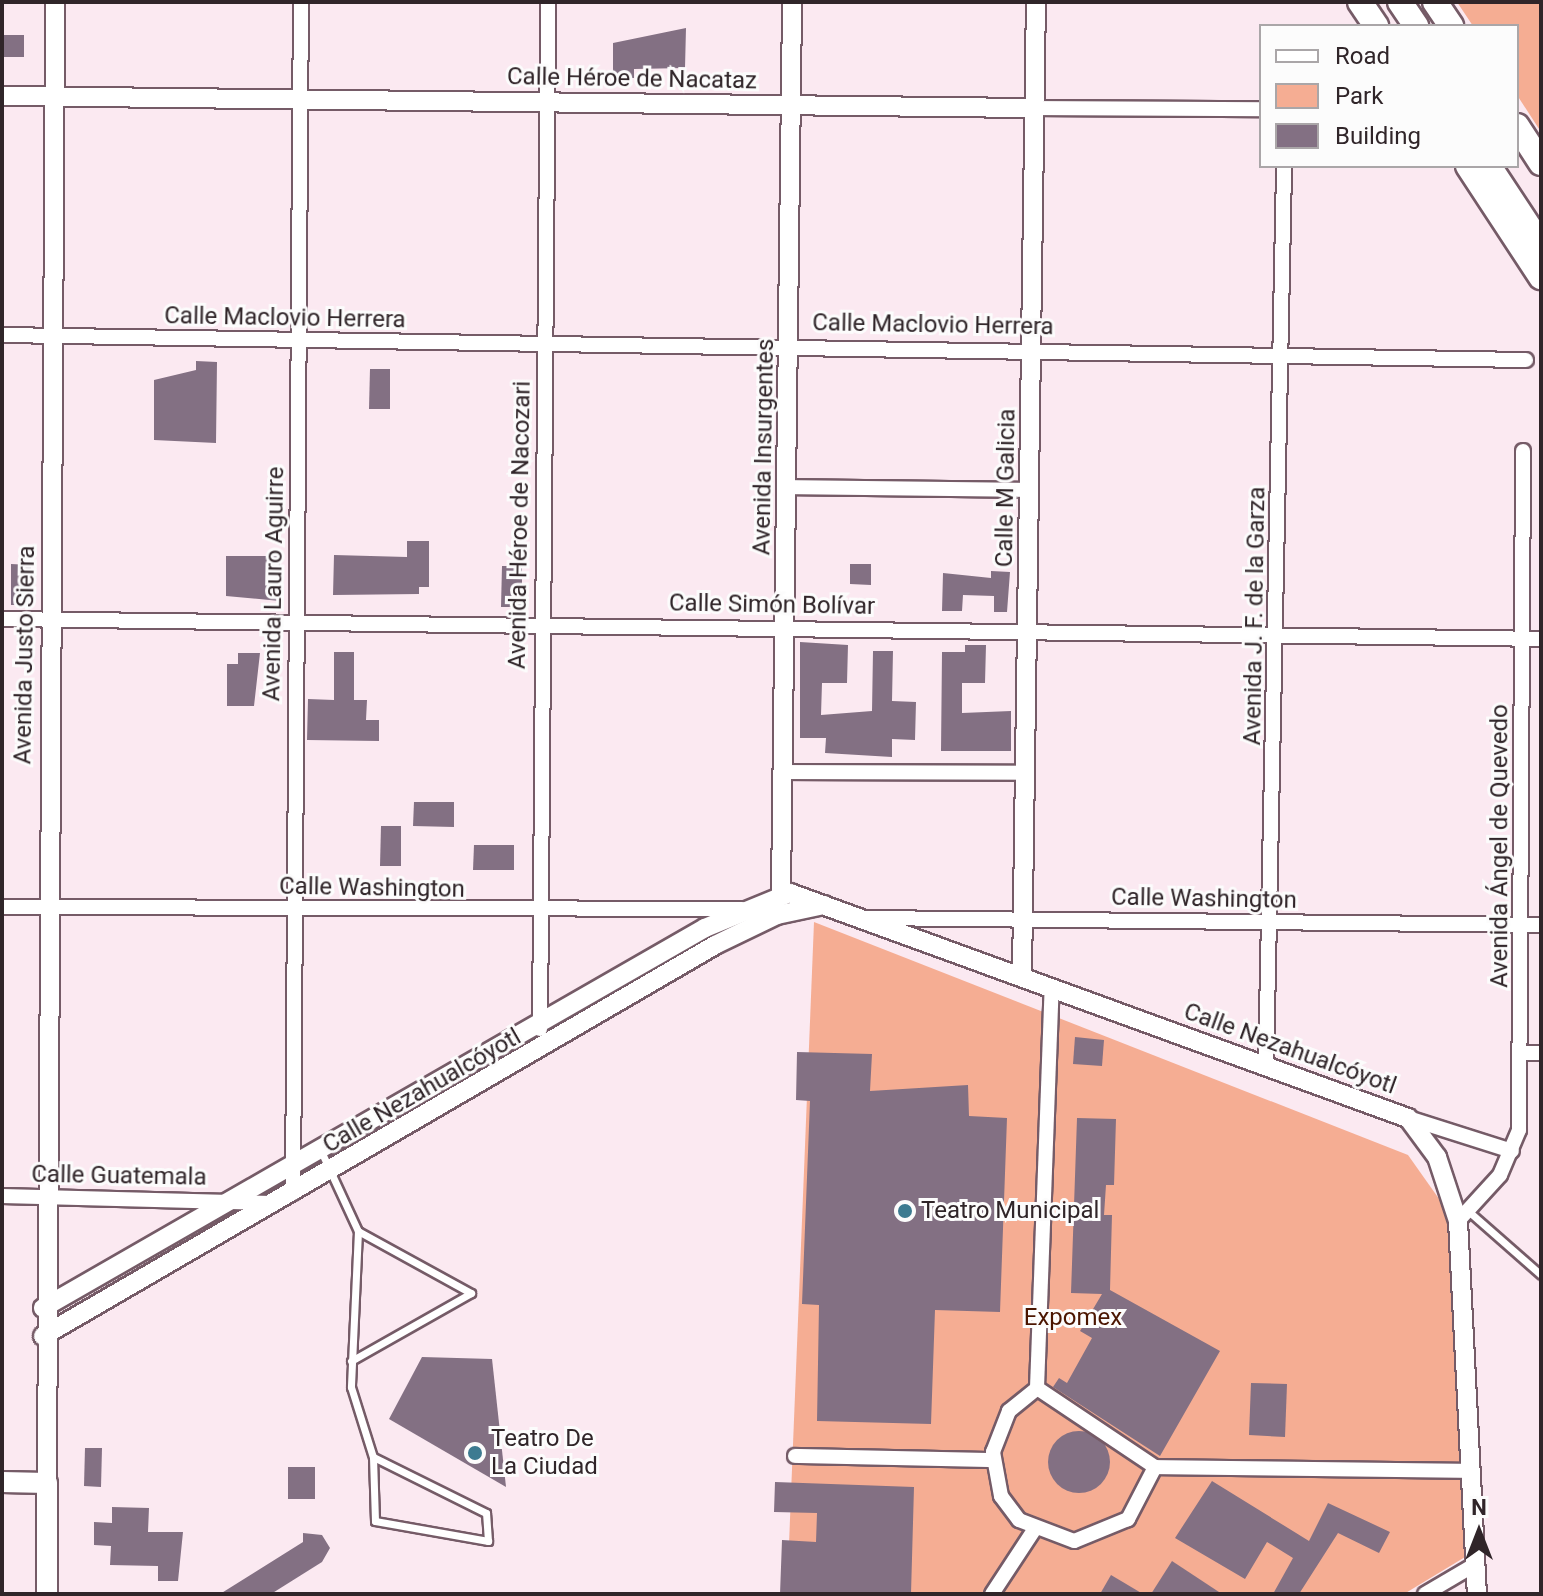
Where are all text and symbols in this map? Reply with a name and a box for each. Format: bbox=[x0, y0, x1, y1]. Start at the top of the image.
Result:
legend bbox=[1259, 24, 1519, 168]
text: Road bbox=[1335, 42, 1390, 70]
street label: Calle Héroe de Nacataz bbox=[507, 62, 757, 96]
text: Park bbox=[1335, 82, 1383, 110]
text: Building bbox=[1335, 122, 1421, 150]
street label: Calle Maclovio Herrera bbox=[164, 301, 406, 335]
street label: Calle Maclovio Herrera bbox=[812, 308, 1054, 342]
street label: Avenida Insurgentes bbox=[748, 338, 780, 556]
street label: Avenida Héroe de Nacozari bbox=[503, 381, 537, 669]
street label: Calle M Galicia bbox=[990, 409, 1022, 567]
street label: Avenida Lauro Aguirre bbox=[258, 466, 290, 702]
street label: Avenida J. F. de la Garza bbox=[1238, 486, 1272, 746]
street label: Avenida Justo Sierra bbox=[9, 545, 41, 765]
street label: Calle Simón Bolívar bbox=[669, 589, 875, 621]
street label: Avenida Ángel de Quevedo bbox=[1486, 704, 1514, 988]
street label: Calle Washington bbox=[279, 872, 465, 904]
street label: Calle Washington bbox=[1111, 883, 1297, 915]
street label: Calle Nezahualcóyotl bbox=[1180, 997, 1400, 1101]
street label: Calle Nezahualcóyotl bbox=[318, 1023, 526, 1159]
street label: Calle Guatemala bbox=[31, 1160, 207, 1192]
place label: Teatro Municipal bbox=[921, 1197, 1099, 1225]
marker: Teatro Municipal bbox=[896, 1202, 914, 1220]
park label: Expomex bbox=[1024, 1304, 1122, 1332]
place label: Teatro De La Ciudad bbox=[491, 1425, 598, 1481]
marker: Teatro De La Ciudad bbox=[466, 1444, 484, 1462]
north arrow bbox=[1439, 1492, 1519, 1572]
text: N bbox=[1471, 1495, 1487, 1520]

